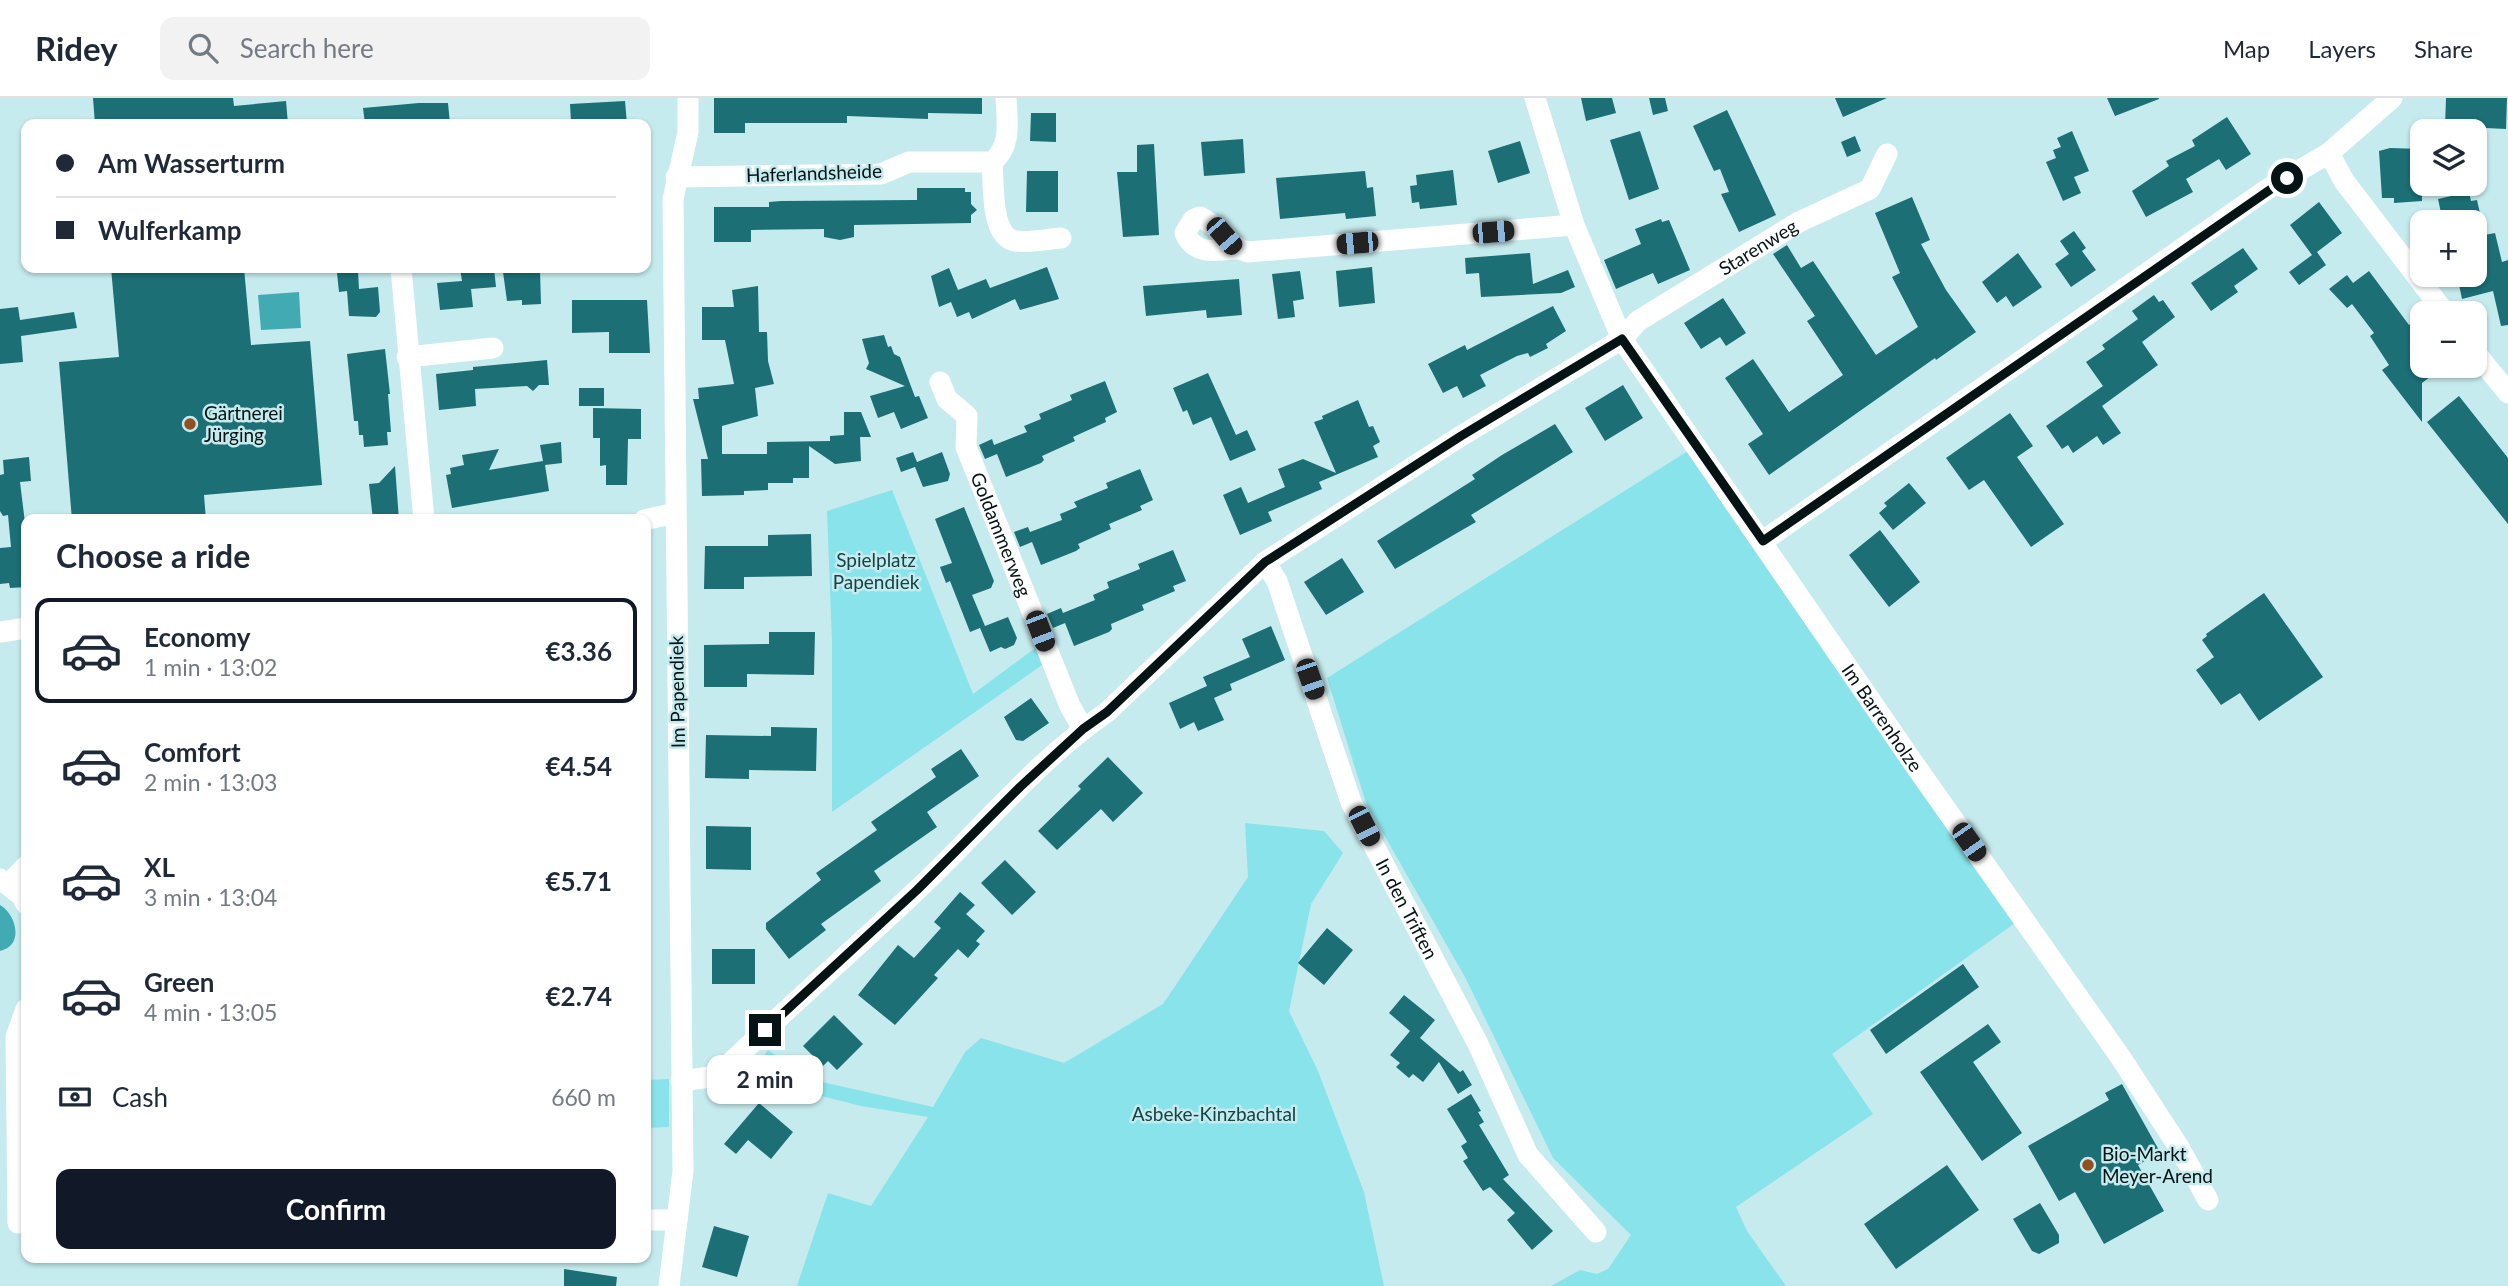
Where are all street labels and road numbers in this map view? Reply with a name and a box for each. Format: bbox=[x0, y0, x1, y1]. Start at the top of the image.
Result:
street label: Haferlandsheide bbox=[746, 159, 882, 186]
street label: Starenweg bbox=[1714, 214, 1801, 280]
street label: Goldammerweg bbox=[966, 469, 1037, 600]
street label: Im Papendiek bbox=[664, 635, 689, 748]
street label: Im Barrenholze bbox=[1838, 659, 1928, 776]
street label: In den Triften bbox=[1372, 854, 1443, 963]

